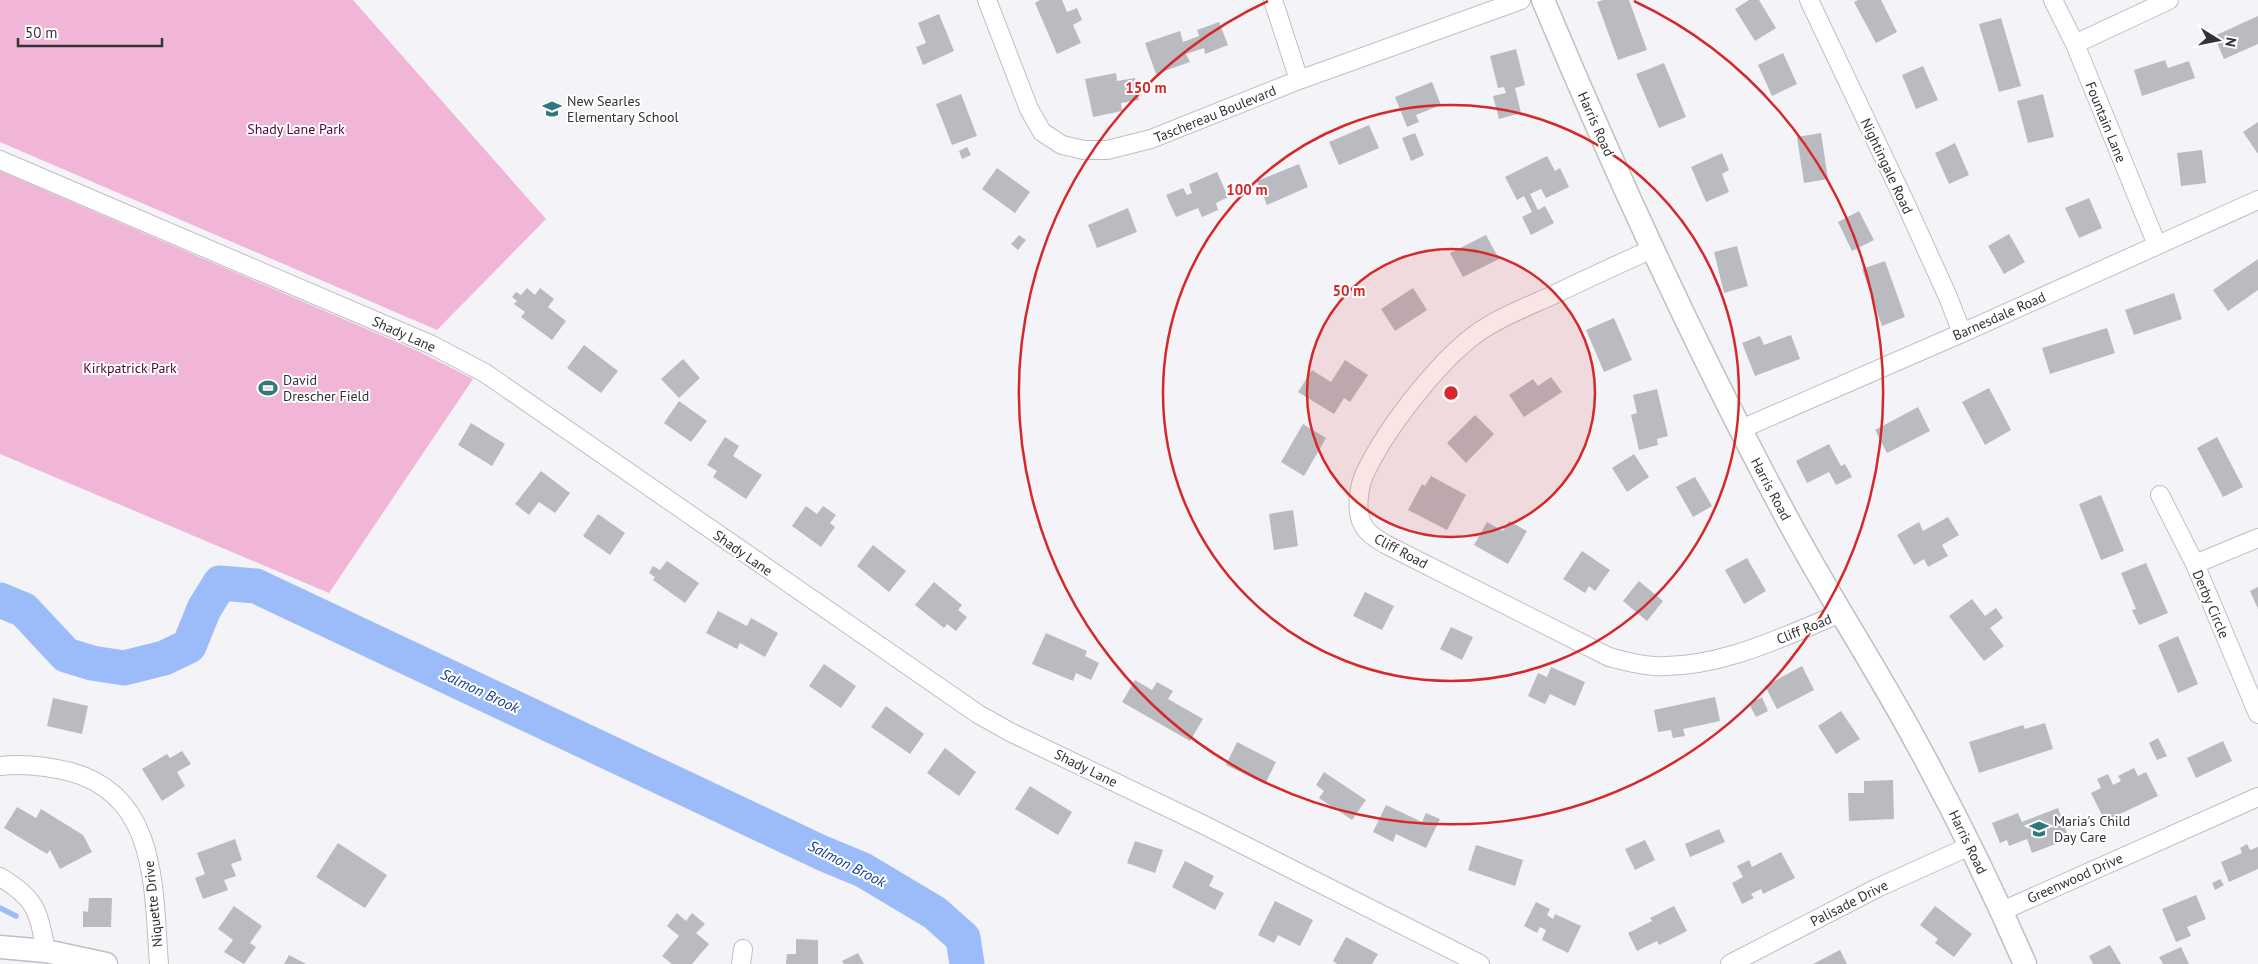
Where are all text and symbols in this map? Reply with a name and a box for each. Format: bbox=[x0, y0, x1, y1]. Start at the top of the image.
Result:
scale bar bbox=[18, 15, 161, 47]
north arrow bbox=[2193, 15, 2243, 65]
text: 50 m bbox=[25, 23, 58, 42]
text: N bbox=[2221, 36, 2240, 48]
text: 150 m bbox=[1125, 78, 1167, 97]
street label: Fountain Lane bbox=[2082, 79, 2130, 165]
street label: Taschereau Boulevard bbox=[1151, 81, 1279, 147]
street label: Harris Road bbox=[1574, 89, 1618, 159]
place label: New Searles Elementary School bbox=[567, 92, 679, 126]
school or university icon: New Searles Elementary School bbox=[541, 98, 563, 120]
street label: Nightingale Road bbox=[1857, 115, 1917, 217]
park label: Shady Lane Park bbox=[247, 120, 345, 138]
text: 100 m bbox=[1226, 180, 1268, 199]
text: 50 m bbox=[1333, 281, 1365, 300]
street label: Barnesdale Road bbox=[1950, 288, 2048, 344]
street label: Shady Lane bbox=[369, 312, 439, 356]
park label: Kirkpatrick Park bbox=[83, 359, 177, 377]
place label: David Drescher Field bbox=[283, 371, 369, 405]
sports icon: David Drescher Field bbox=[257, 377, 279, 399]
centre of rings bbox=[1442, 384, 1460, 402]
street label: Harris Road bbox=[1747, 454, 1795, 524]
street label: Shady Lane bbox=[710, 526, 776, 580]
street label: Cliff Road bbox=[1371, 529, 1431, 573]
street label: Derby Circle bbox=[2189, 567, 2233, 641]
street label: Cliff Road bbox=[1774, 610, 1834, 648]
water label: Salmon Brook bbox=[438, 664, 524, 718]
street label: Shady Lane bbox=[1051, 745, 1121, 791]
street label: Harris Road bbox=[1945, 807, 1991, 877]
place label: Maria's Child Day Care bbox=[2054, 812, 2130, 846]
school or university icon: Maria's Child Day Care bbox=[2028, 818, 2050, 840]
water label: Salmon Brook bbox=[805, 836, 890, 892]
street label: Greenwood Drive bbox=[2024, 849, 2126, 907]
street label: Niquette Drive bbox=[140, 860, 166, 948]
street label: Palisade Drive bbox=[1807, 876, 1891, 930]

